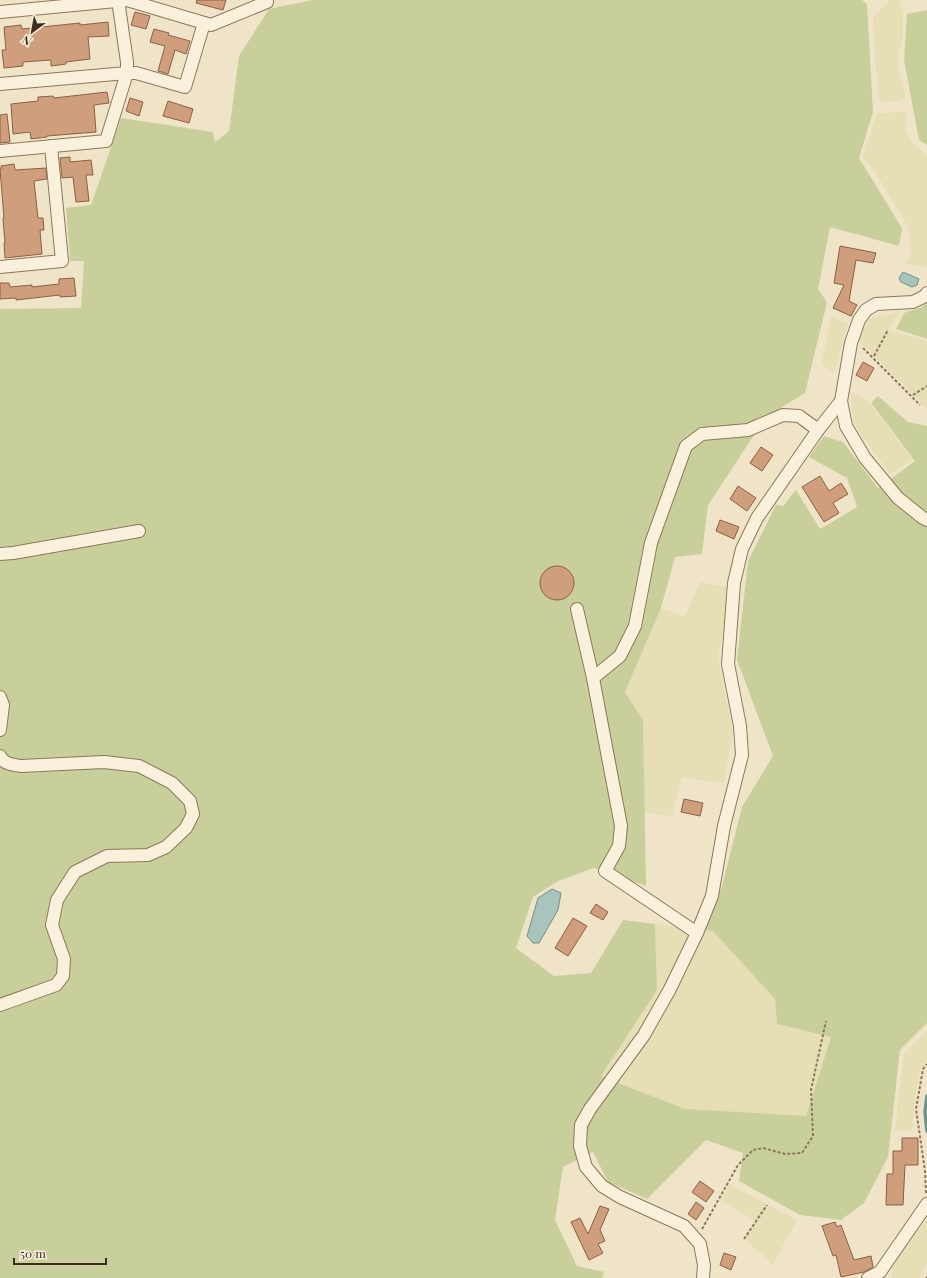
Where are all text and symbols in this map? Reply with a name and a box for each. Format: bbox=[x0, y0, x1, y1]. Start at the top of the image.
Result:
north arrow bbox=[12, 12, 52, 52]
text: N bbox=[19, 32, 34, 49]
scale bar bbox=[14, 1240, 106, 1266]
text: 50 m bbox=[20, 1245, 46, 1261]

